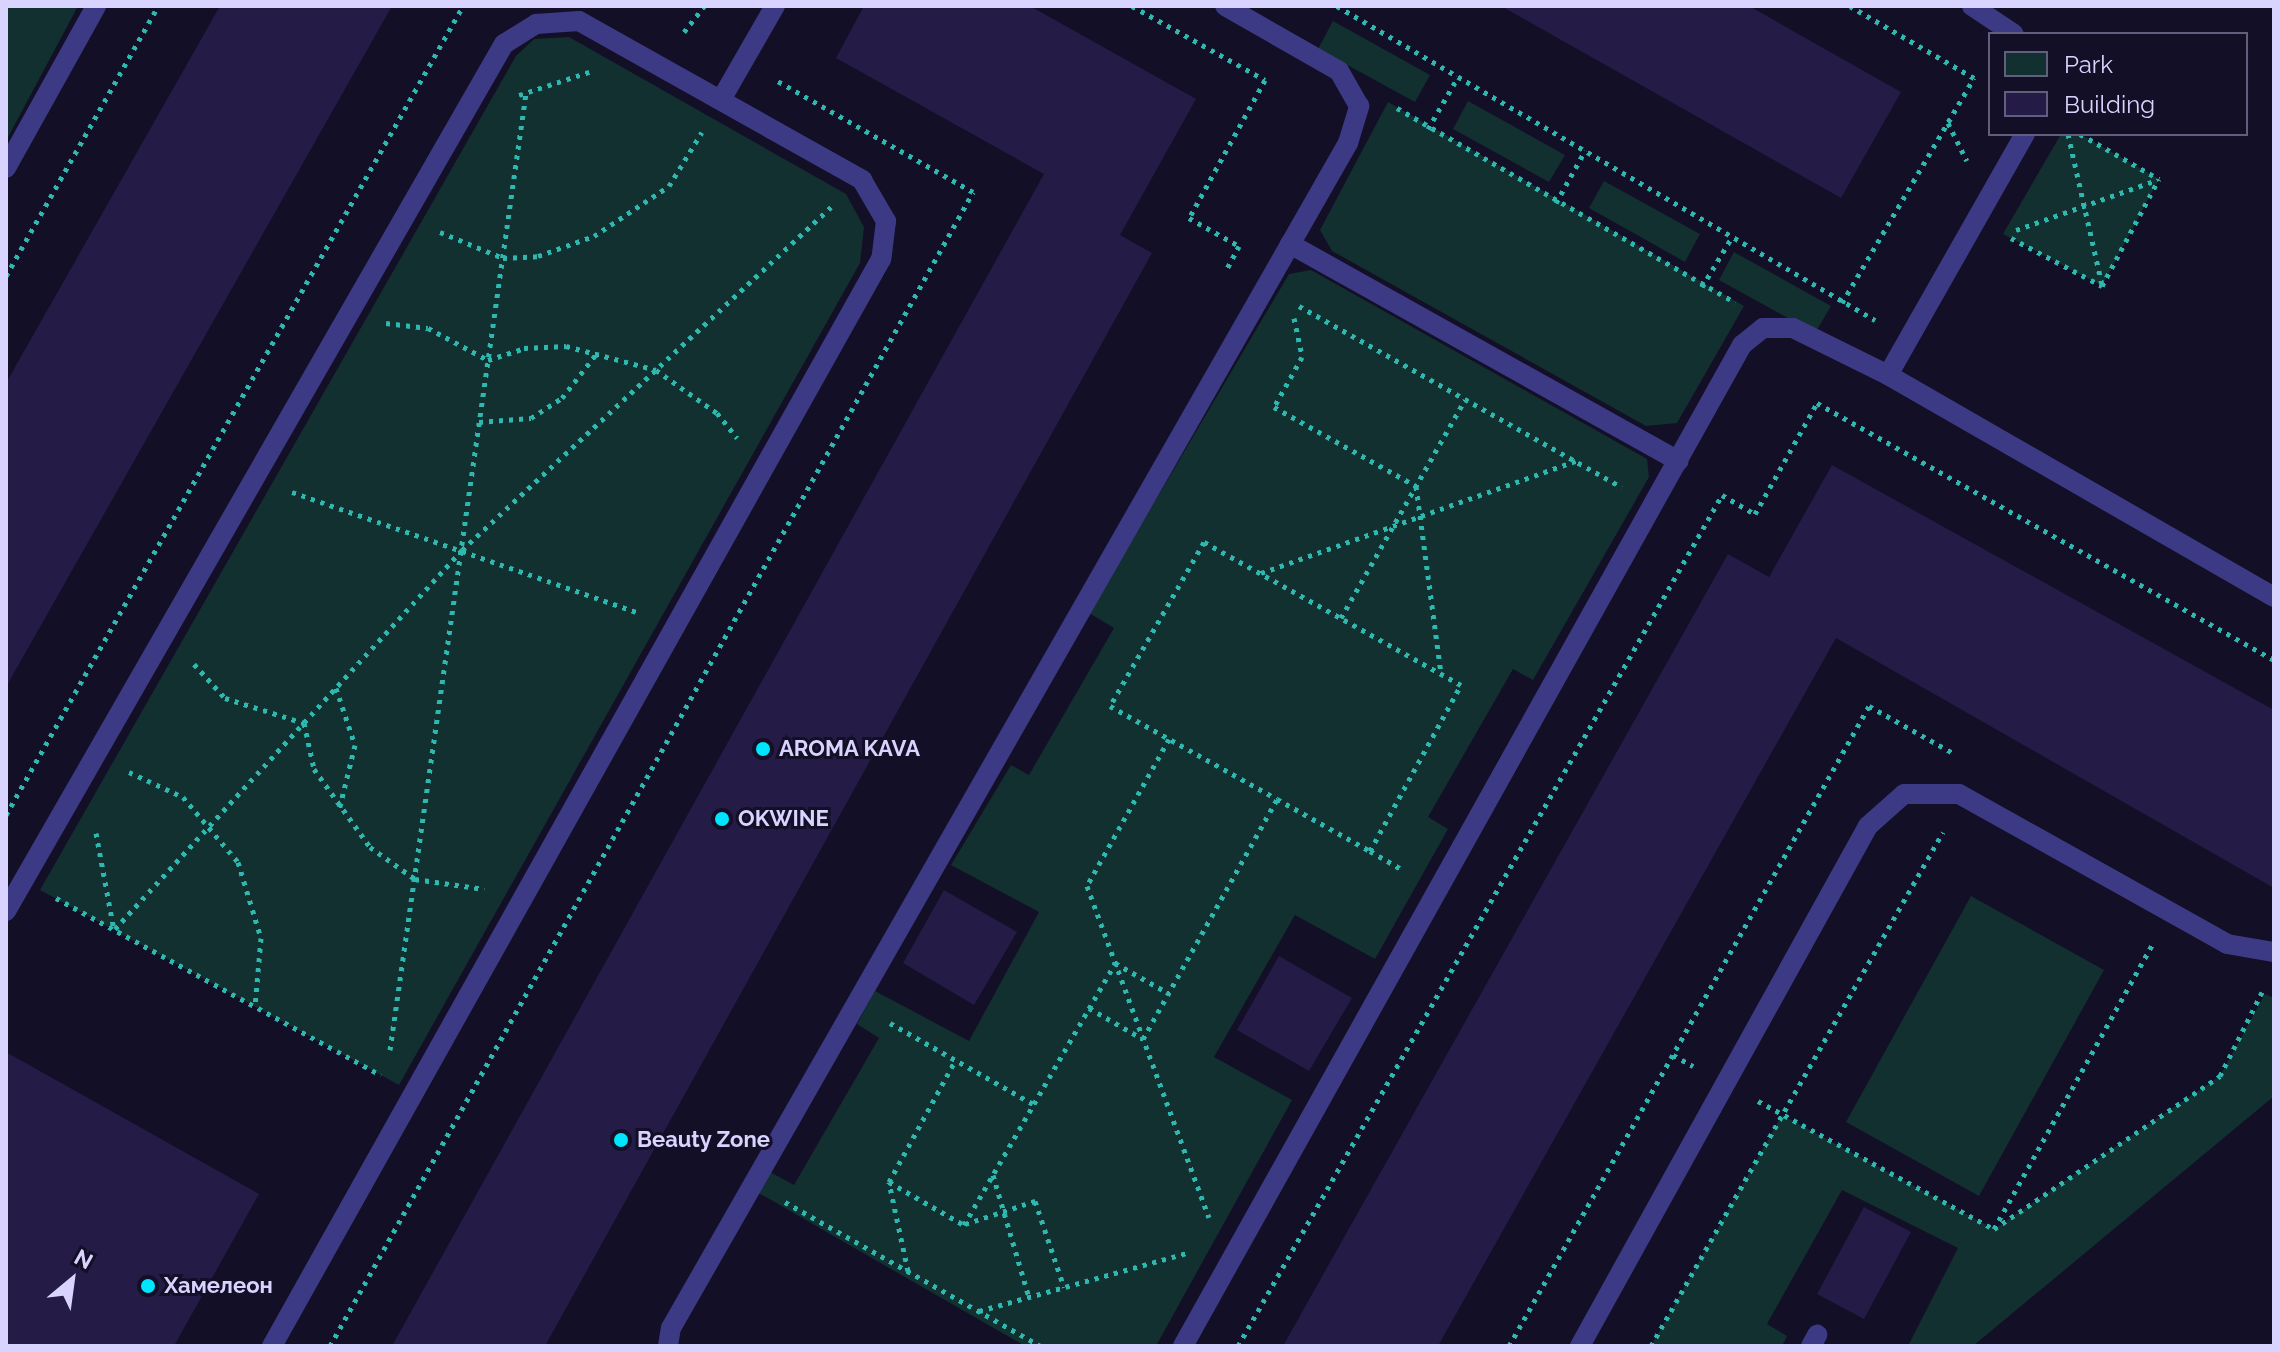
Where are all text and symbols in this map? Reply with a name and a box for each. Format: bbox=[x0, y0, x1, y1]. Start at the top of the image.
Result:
legend bbox=[1988, 32, 2248, 136]
text: Park bbox=[2064, 50, 2113, 79]
text: Building bbox=[2064, 90, 2155, 119]
place label: AROMA KAVA bbox=[779, 736, 921, 762]
marker: AROMA KAVA bbox=[754, 740, 772, 758]
place label: OKWINE bbox=[738, 806, 829, 832]
marker: OKWINE bbox=[713, 810, 731, 828]
place label: Beauty Zone bbox=[637, 1127, 770, 1153]
marker: Beauty Zone bbox=[612, 1131, 630, 1149]
north arrow bbox=[32, 1240, 112, 1320]
text: N bbox=[70, 1244, 97, 1274]
place label: Хамелеон bbox=[164, 1273, 273, 1299]
marker: Хамелеон bbox=[139, 1277, 157, 1295]

